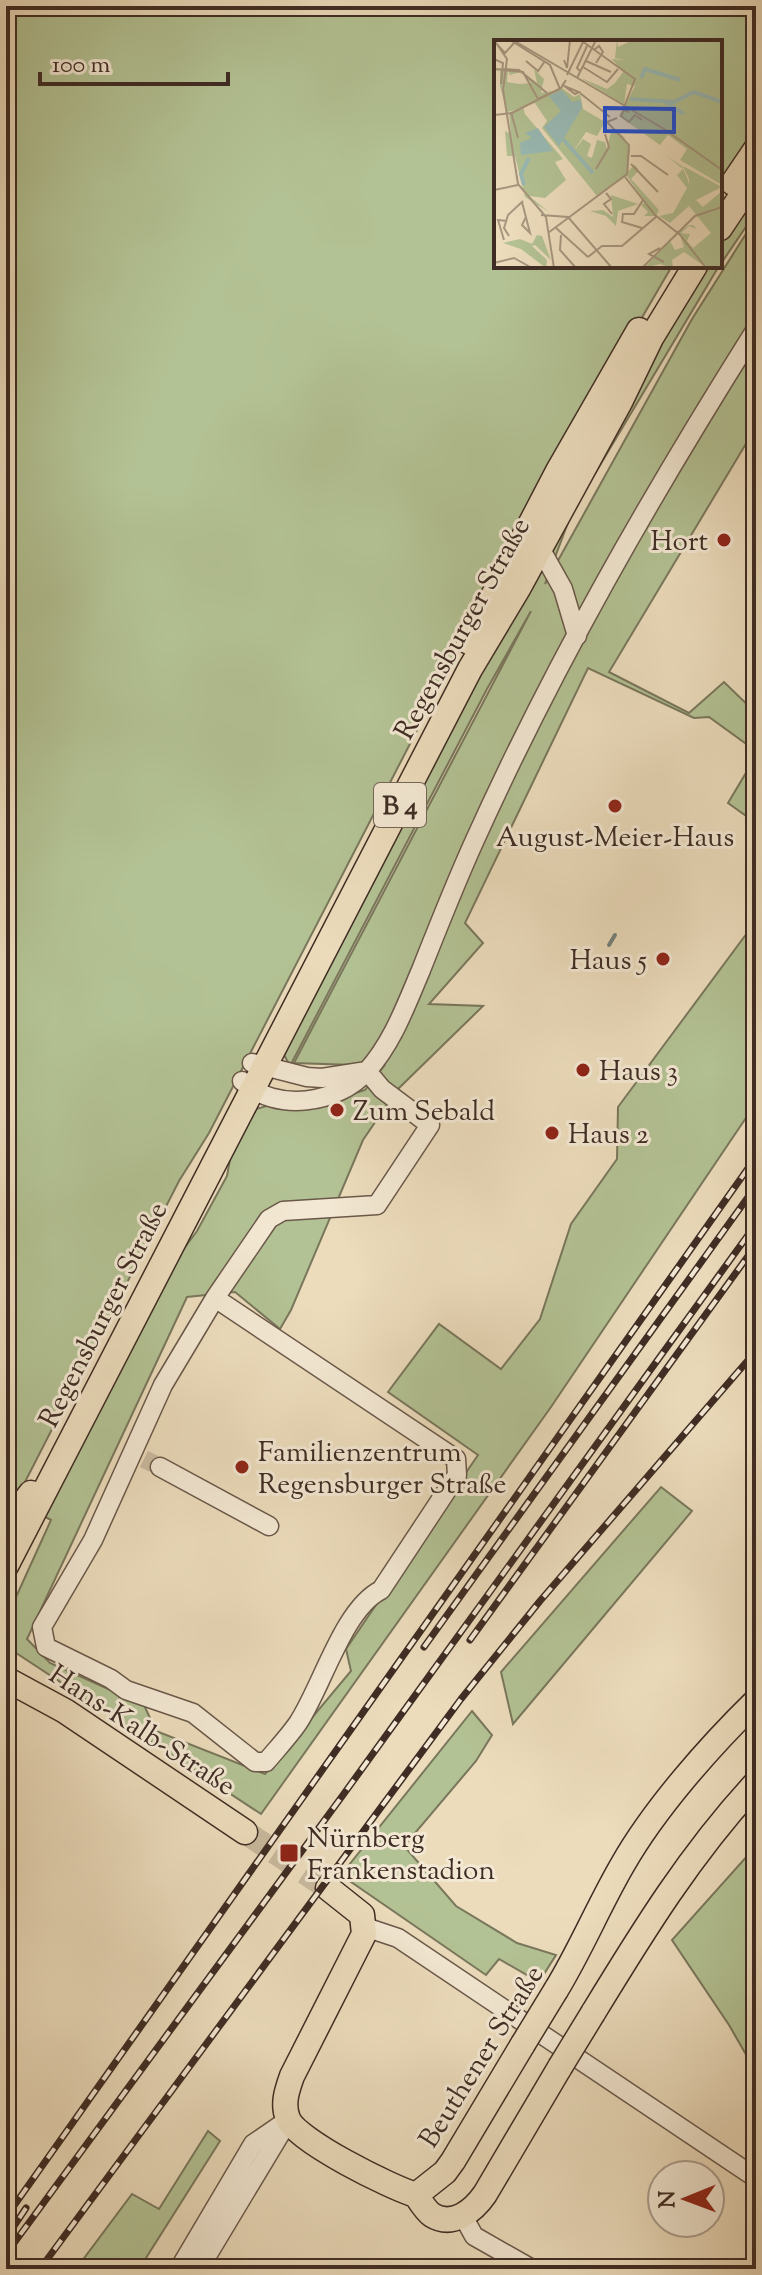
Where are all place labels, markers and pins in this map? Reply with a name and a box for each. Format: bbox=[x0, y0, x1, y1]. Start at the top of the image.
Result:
place label: Hort bbox=[650, 523, 708, 563]
marker: Hort bbox=[715, 531, 733, 549]
marker: August-Meier-Haus bbox=[606, 797, 624, 815]
place label: August-Meier-Haus bbox=[496, 819, 734, 859]
place label: Haus 5 bbox=[570, 942, 647, 982]
marker: Haus 5 bbox=[654, 950, 672, 968]
place label: Haus 3 bbox=[599, 1053, 678, 1093]
marker: Haus 3 bbox=[574, 1061, 592, 1079]
place label: Zum Sebald bbox=[353, 1093, 495, 1133]
marker: Zum Sebald bbox=[328, 1101, 346, 1119]
place label: Haus 2 bbox=[568, 1116, 649, 1156]
marker: Haus 2 bbox=[543, 1124, 561, 1142]
place label: Familienzentrum Regensburger Straße bbox=[258, 1434, 507, 1506]
marker: Familienzentrum Regensburger Straße bbox=[233, 1458, 251, 1476]
place label: Nürnberg Frankenstadion bbox=[307, 1820, 495, 1892]
marker: Nürnberg Frankenstadion bbox=[278, 1842, 300, 1864]

